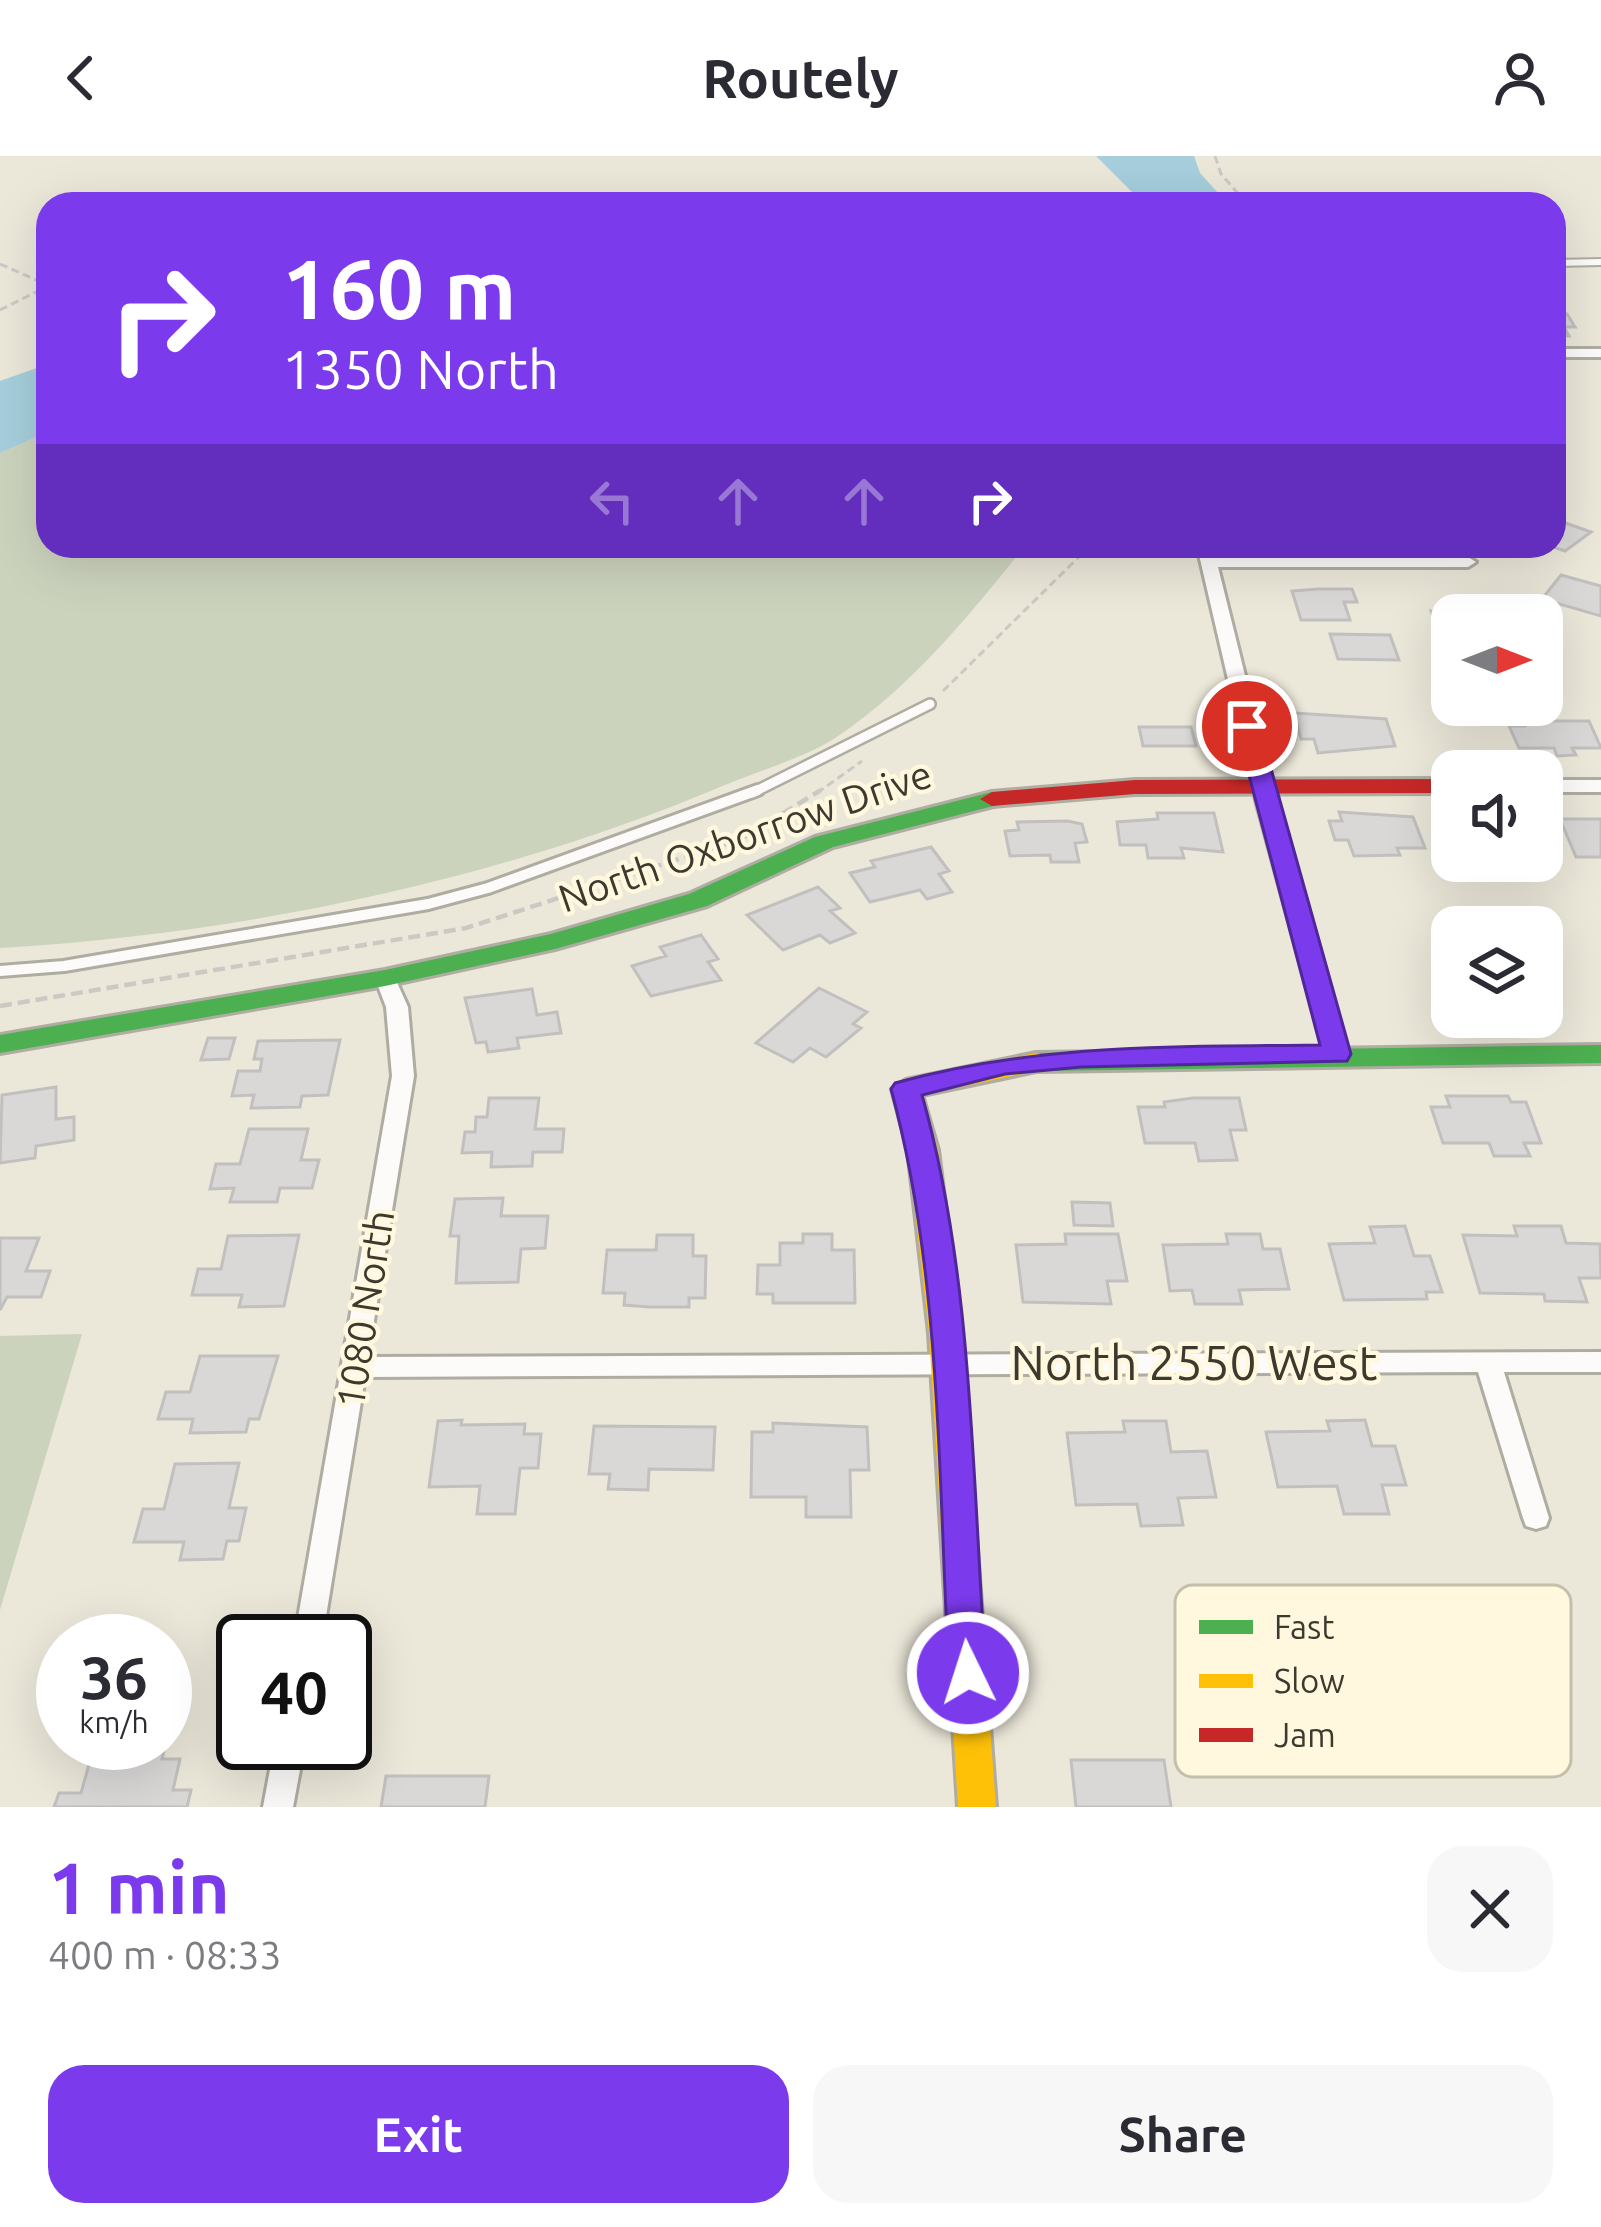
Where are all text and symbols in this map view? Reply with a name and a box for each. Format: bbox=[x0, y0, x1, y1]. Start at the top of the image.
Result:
icon: back bbox=[48, 45, 114, 111]
icon: person bbox=[1487, 45, 1553, 111]
text: Routely bbox=[702, 48, 899, 108]
icon: right bbox=[84, 240, 240, 396]
text: 160 m bbox=[282, 241, 516, 335]
text: 1350 North bbox=[282, 339, 559, 399]
icon: left bbox=[579, 468, 645, 534]
icon: ahead bbox=[705, 468, 771, 534]
icon: ahead bbox=[831, 468, 897, 534]
icon: right bbox=[957, 468, 1023, 534]
north arrow bbox=[1431, 594, 1563, 726]
map controls bbox=[1431, 594, 1563, 1038]
pin bbox=[1196, 675, 1298, 777]
icon: arrive bbox=[1214, 693, 1280, 759]
button: sound bbox=[1431, 750, 1563, 882]
street label: North Oxborrow Drive bbox=[553, 752, 937, 920]
button: layers bbox=[1431, 906, 1563, 1038]
street label: 1080 North bbox=[328, 1207, 401, 1411]
street label: North 2550 West bbox=[1011, 1335, 1378, 1389]
legend bbox=[1175, 1585, 1571, 1777]
text: Fast bbox=[1274, 1608, 1334, 1645]
position arrow bbox=[905, 1610, 1031, 1736]
speed limit sign: 40 bbox=[216, 1614, 372, 1770]
text: 36 bbox=[80, 1643, 148, 1710]
text: Slow bbox=[1274, 1662, 1345, 1699]
text: km/h bbox=[79, 1705, 149, 1739]
text: Jam bbox=[1274, 1716, 1336, 1753]
button: close bbox=[1427, 1846, 1553, 1972]
text: 1 min bbox=[48, 1847, 230, 1928]
text: 400 m · 08:33 bbox=[48, 1933, 282, 1976]
button: Exit bbox=[48, 2065, 789, 2203]
button: Share bbox=[813, 2065, 1553, 2203]

